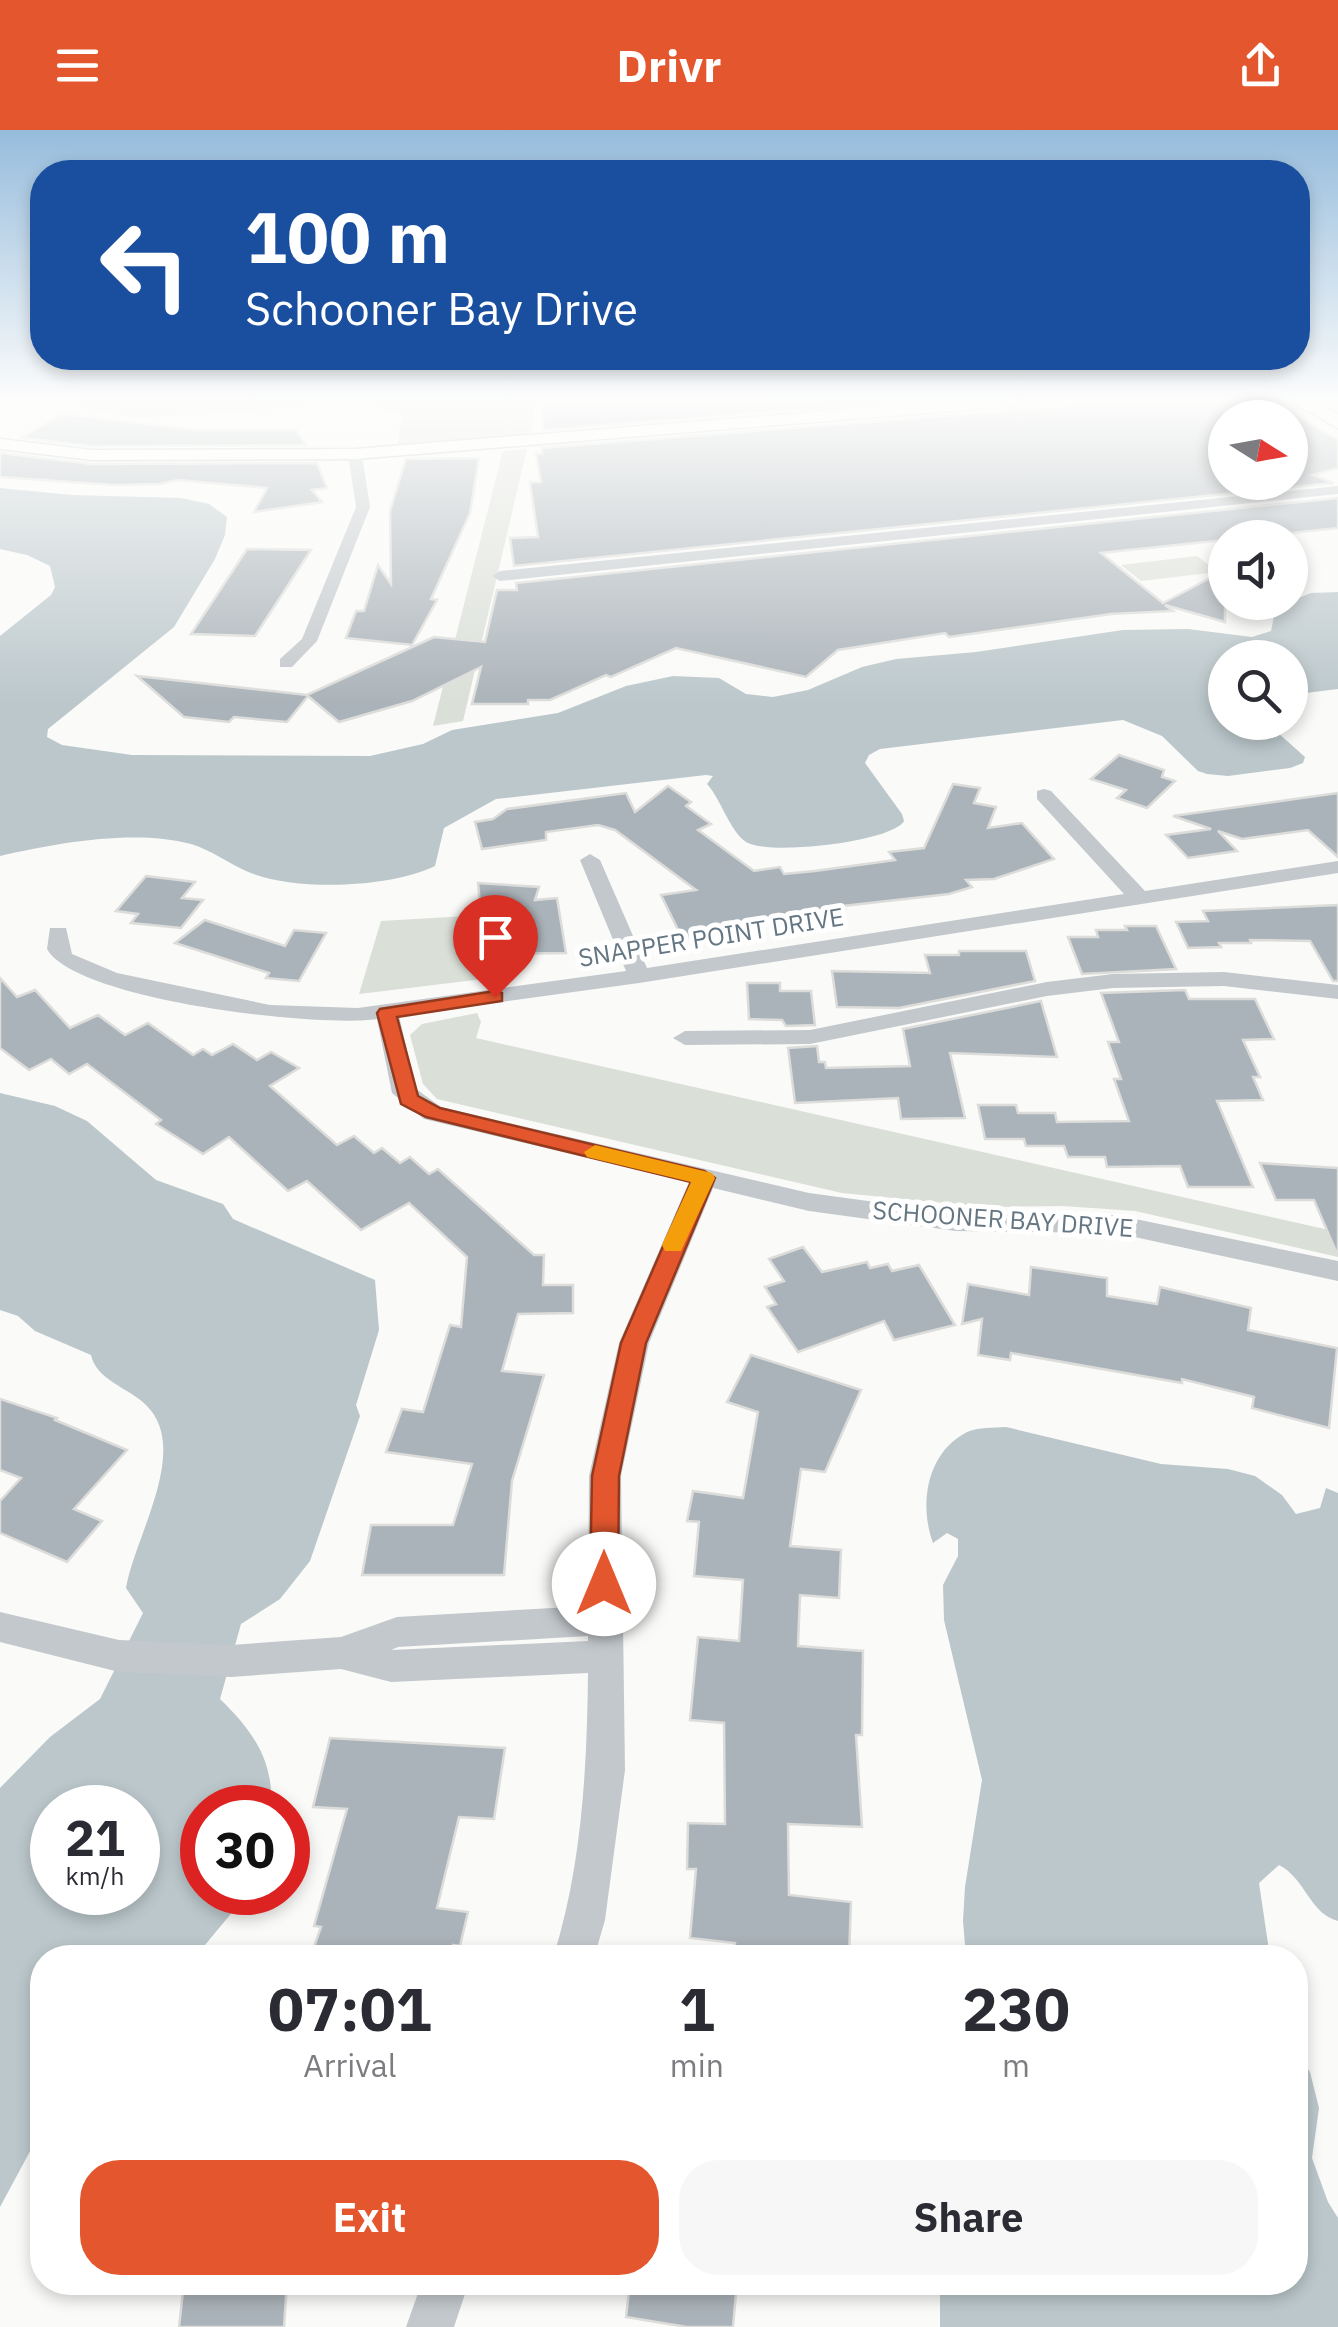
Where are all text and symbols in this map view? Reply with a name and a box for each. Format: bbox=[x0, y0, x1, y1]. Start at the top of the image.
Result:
text: Drivr bbox=[617, 36, 721, 94]
icon: menu bbox=[50, 38, 105, 93]
icon: share bbox=[1233, 38, 1288, 93]
text: 100 m bbox=[245, 191, 450, 282]
icon: left bbox=[80, 200, 210, 330]
text: Schooner Bay Drive bbox=[245, 279, 638, 337]
north arrow bbox=[1208, 400, 1308, 500]
map controls bbox=[1208, 400, 1308, 740]
button: sound bbox=[1208, 520, 1308, 620]
button: search bbox=[1208, 640, 1308, 740]
pin bbox=[453, 895, 538, 998]
street label: SNAPPER POINT DRIVE bbox=[576, 899, 846, 974]
icon: arrive bbox=[468, 910, 523, 965]
street label: SCHOONER BAY DRIVE bbox=[872, 1193, 1135, 1244]
position arrow bbox=[552, 1532, 656, 1636]
speed limit sign: 30 bbox=[180, 1785, 310, 1915]
text: 21 bbox=[65, 1805, 125, 1870]
text: km/h bbox=[66, 1859, 124, 1892]
text: 07:01 bbox=[268, 1969, 432, 2048]
text: 1 bbox=[679, 1969, 715, 2048]
text: 230 bbox=[962, 1969, 1070, 2048]
text: Arrival bbox=[303, 2044, 397, 2086]
text: min bbox=[670, 2044, 724, 2086]
text: m bbox=[1002, 2044, 1030, 2086]
button: Exit bbox=[80, 2160, 659, 2275]
button: Share bbox=[679, 2160, 1258, 2275]

